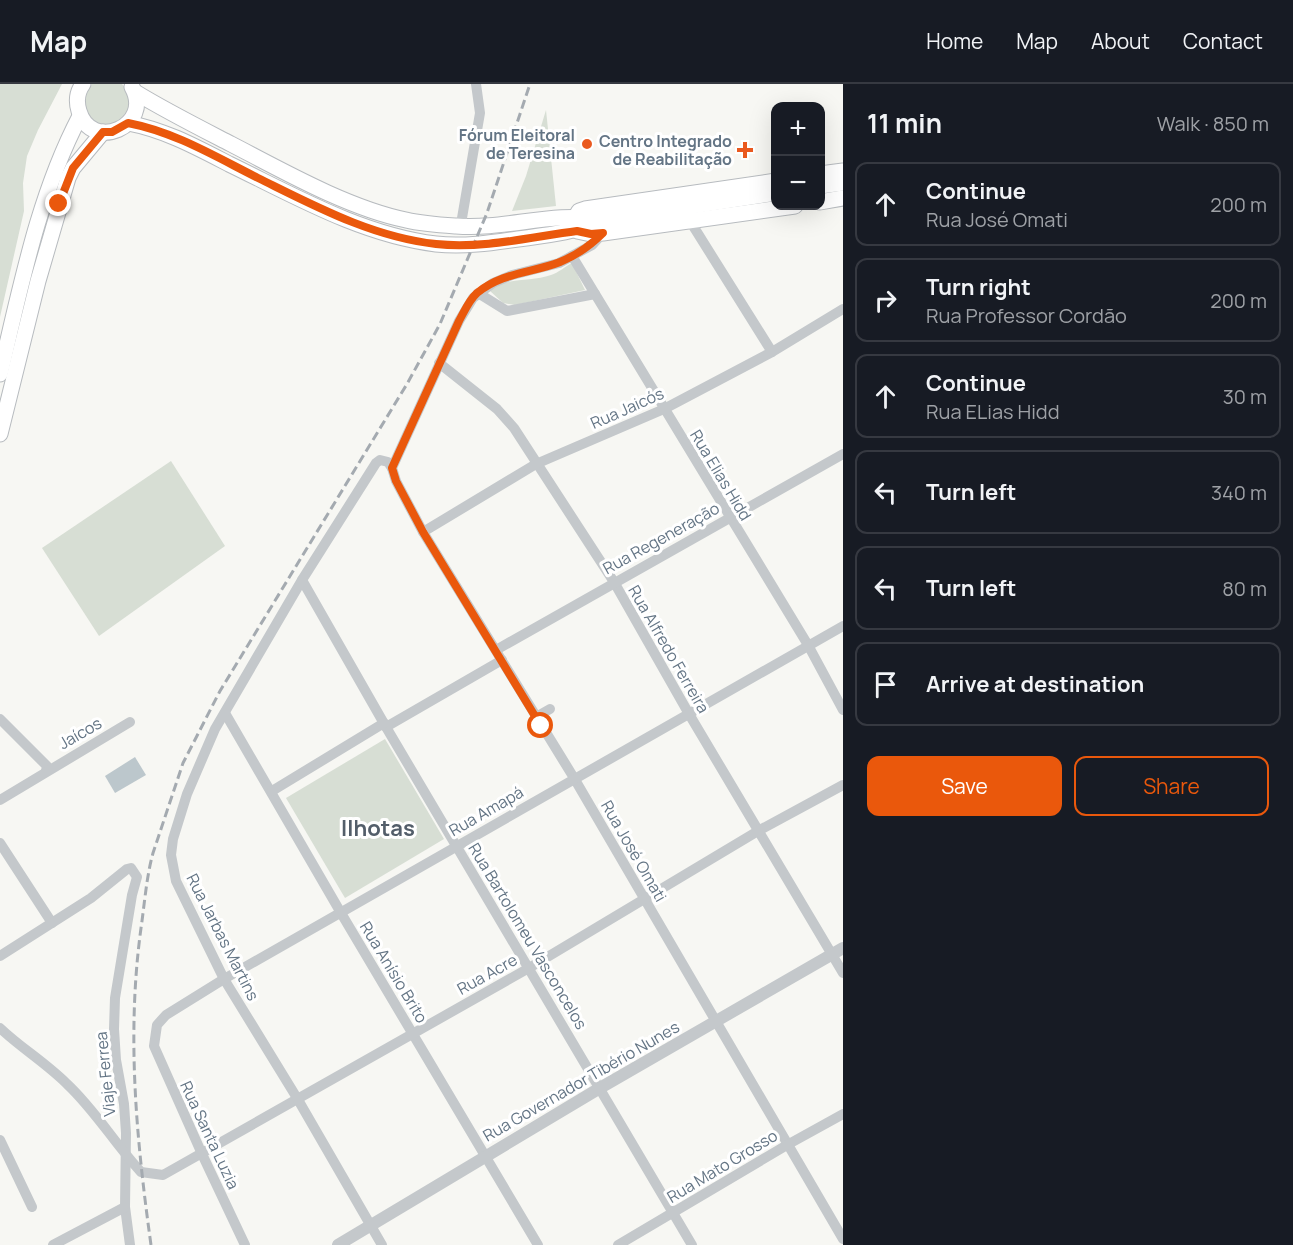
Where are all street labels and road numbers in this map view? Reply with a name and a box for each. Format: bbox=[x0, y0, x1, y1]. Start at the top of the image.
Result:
street label: Rua Jaicós bbox=[587, 382, 667, 434]
street label: Rua Elias Hidd bbox=[685, 425, 757, 525]
street label: Rua Regeneração bbox=[599, 497, 723, 579]
street label: Rua Alfredo Ferreira bbox=[623, 581, 715, 717]
street label: Jaícos bbox=[54, 712, 106, 754]
street label: Rua Amapá bbox=[445, 781, 527, 841]
street label: Rua José Omati bbox=[596, 796, 672, 906]
street label: Rua Bartolomeu Vasconcelos bbox=[464, 839, 592, 1033]
street label: Rua Jarbas Martins bbox=[181, 870, 265, 1004]
street label: Rua Anísio Brito bbox=[355, 917, 433, 1027]
street label: Rua Acre bbox=[453, 948, 521, 1000]
street label: Rua Governador Tibério Nunes bbox=[479, 1016, 683, 1146]
street label: Viaje Ferrea bbox=[90, 1031, 120, 1117]
street label: Rua Santa Luzia bbox=[175, 1077, 245, 1193]
street label: Rua Mato Grosso bbox=[663, 1124, 781, 1208]

